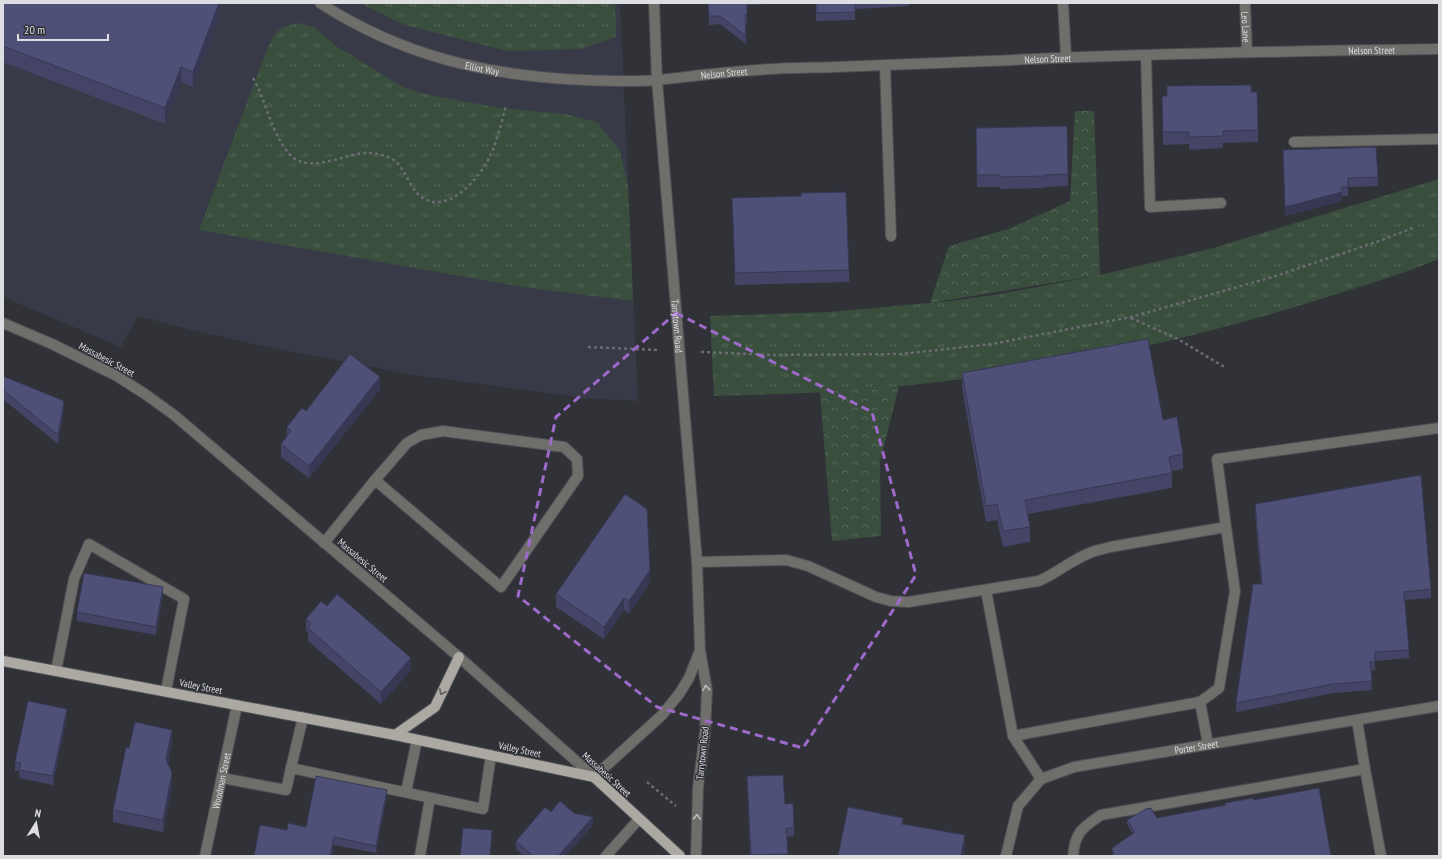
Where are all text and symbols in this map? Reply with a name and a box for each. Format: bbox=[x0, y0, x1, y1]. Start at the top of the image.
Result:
street label: Leo Lane bbox=[1238, 11, 1253, 43]
scale bar bbox=[18, 16, 108, 42]
text: 20 m bbox=[24, 22, 45, 37]
street label: Nelson Street bbox=[1348, 44, 1395, 57]
street label: Nelson Street bbox=[1024, 52, 1072, 66]
street label: Elliot Way bbox=[464, 59, 500, 78]
street label: Nelson Street bbox=[700, 65, 748, 82]
street label: Tarrytown Road bbox=[668, 299, 686, 353]
street label: Massabesic Street bbox=[77, 339, 137, 380]
street label: Massabesic Street bbox=[335, 536, 391, 585]
street label: Valley Street bbox=[178, 676, 224, 697]
one-way arrow bbox=[702, 684, 711, 691]
one-way arrow bbox=[439, 688, 447, 695]
street label: Tarrytown Road bbox=[693, 726, 712, 780]
street label: Porter Street bbox=[1174, 737, 1219, 757]
street label: Valley Street bbox=[496, 738, 543, 760]
street label: Massabesic Street bbox=[580, 749, 634, 800]
street label: Woodman Street bbox=[209, 751, 234, 810]
north arrow bbox=[16, 803, 56, 843]
text: N bbox=[34, 806, 42, 821]
one-way arrow bbox=[693, 814, 701, 820]

